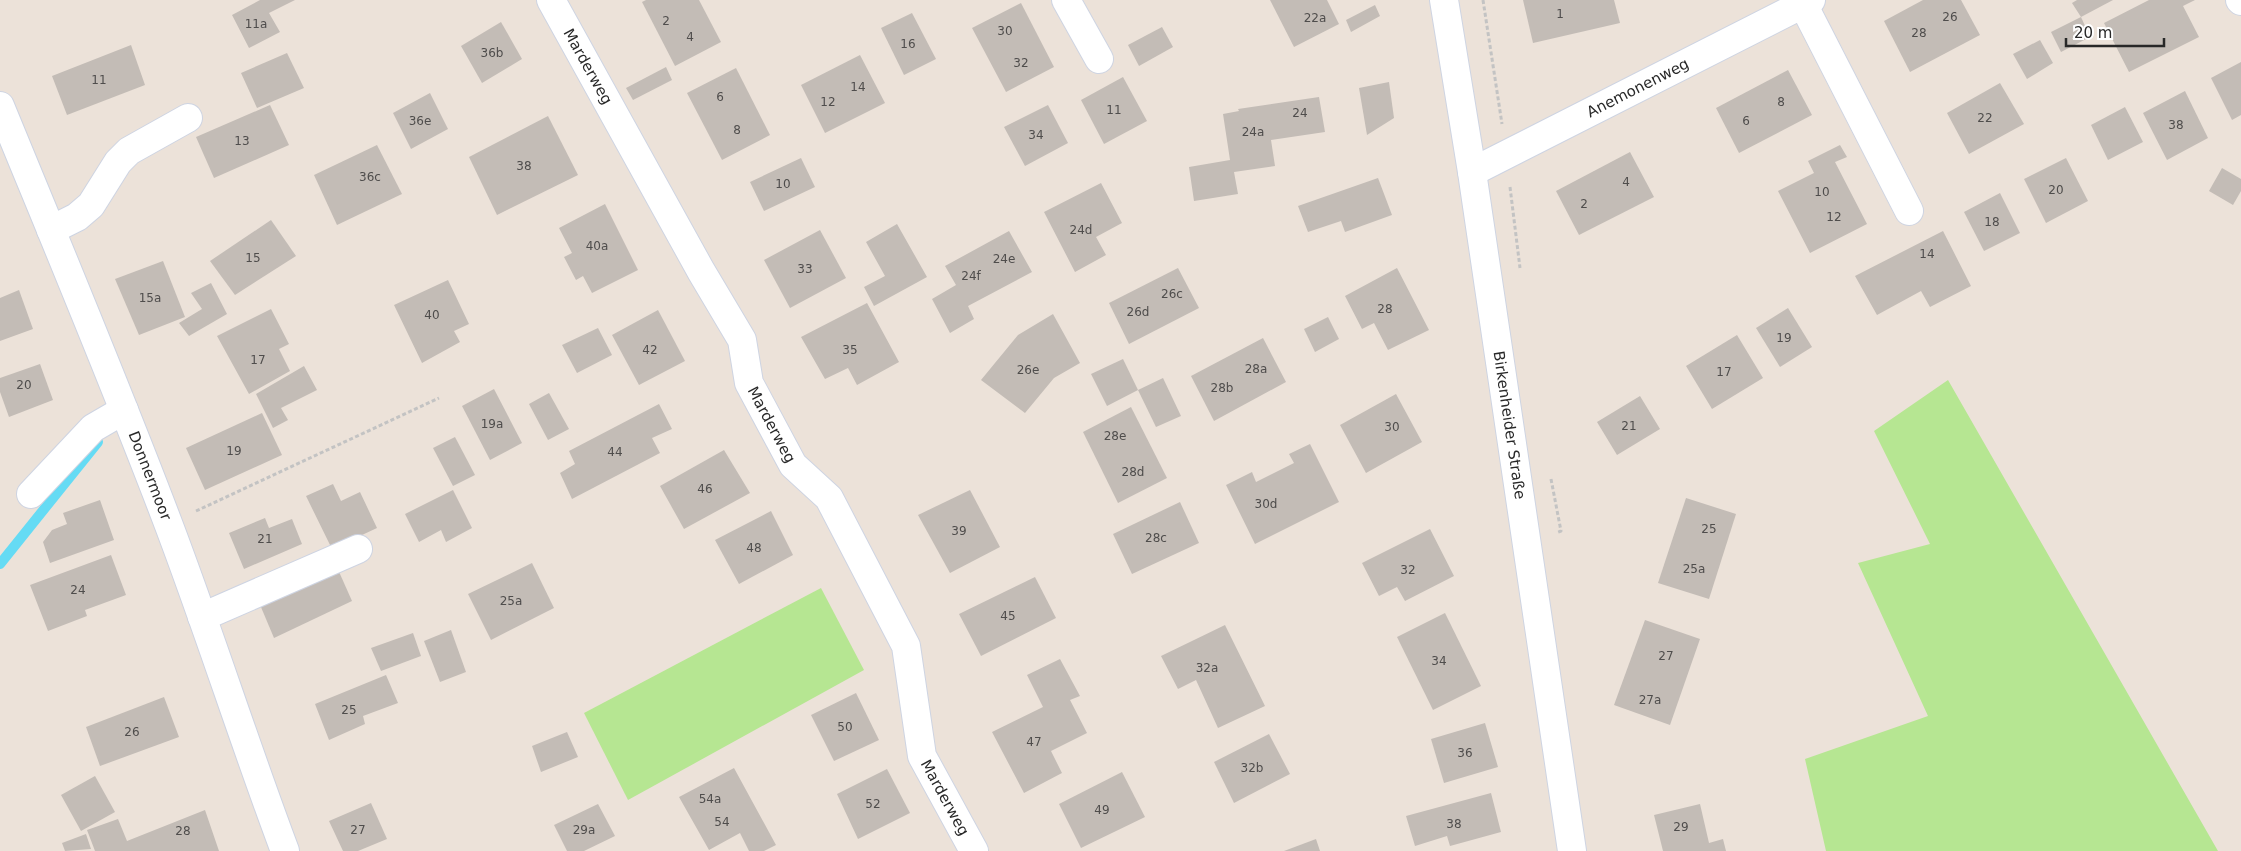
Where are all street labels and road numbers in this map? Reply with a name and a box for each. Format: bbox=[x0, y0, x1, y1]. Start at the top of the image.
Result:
street label: Marderweg bbox=[560, 25, 616, 108]
street label: Anemonenweg bbox=[1584, 54, 1692, 121]
street label: Birkenheider Straße bbox=[1489, 350, 1529, 500]
street label: Marderweg bbox=[744, 384, 799, 466]
street label: Donnermoor bbox=[124, 429, 175, 524]
street label: Marderweg bbox=[917, 757, 973, 839]

